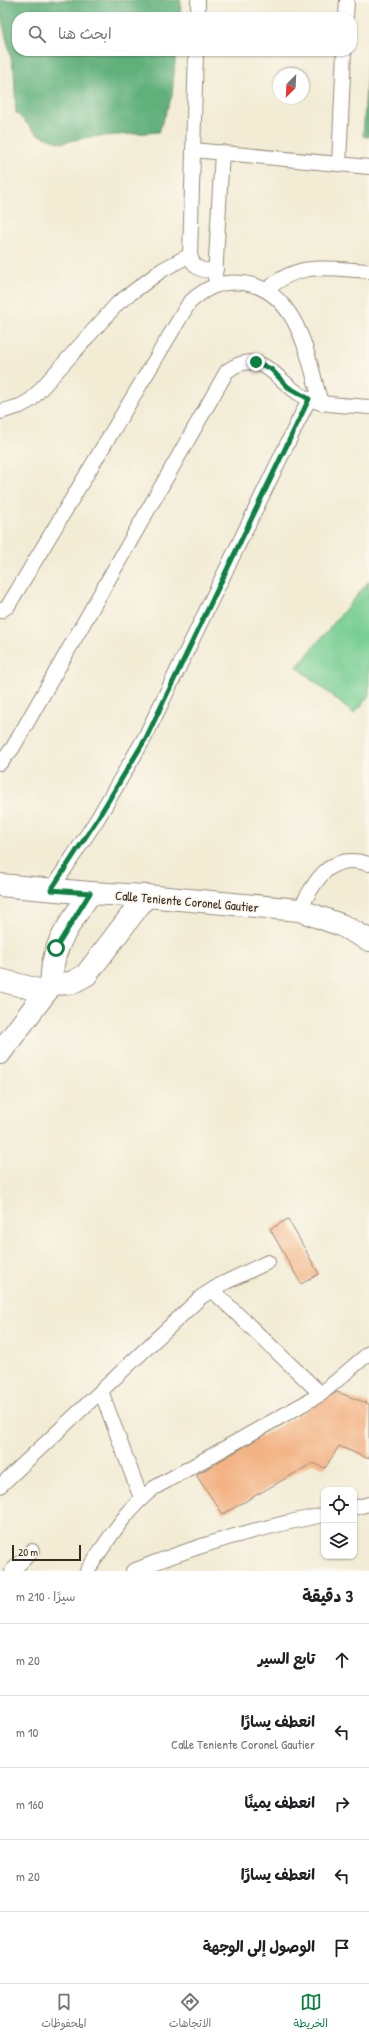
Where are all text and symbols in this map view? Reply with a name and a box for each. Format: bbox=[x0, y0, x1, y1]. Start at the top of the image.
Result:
search box bbox=[12, 12, 357, 56]
icon: search bbox=[26, 23, 48, 45]
text: ابحث هنا bbox=[58, 23, 112, 44]
north arrow bbox=[273, 68, 309, 104]
route end bbox=[247, 353, 265, 371]
street label: Calle Teniente Coronel Gautier bbox=[115, 886, 259, 916]
route start bbox=[47, 939, 65, 957]
map controls bbox=[321, 1487, 357, 1559]
button: locate bbox=[321, 1487, 357, 1523]
button: layers bbox=[321, 1523, 357, 1559]
scale bar bbox=[12, 1543, 81, 1562]
text: 20 m bbox=[18, 1545, 38, 1559]
text: 3 دقيقة bbox=[302, 1584, 353, 1607]
text: سيرًا · 210 m bbox=[16, 1587, 76, 1605]
text: تابع السير bbox=[258, 1648, 315, 1669]
icon: ahead bbox=[331, 1649, 353, 1671]
text: 20 m bbox=[16, 1651, 40, 1669]
text: انعطف يسارًا bbox=[241, 1711, 315, 1732]
icon: left bbox=[331, 1721, 353, 1743]
text: 10 m bbox=[16, 1723, 38, 1741]
text: Calle Teniente Coronel Gautier bbox=[171, 1735, 315, 1753]
text: انعطف يمينًا bbox=[245, 1792, 315, 1813]
icon: right bbox=[331, 1793, 353, 1815]
text: 160 m bbox=[16, 1795, 44, 1813]
text: انعطف يسارًا bbox=[241, 1864, 315, 1885]
icon: left bbox=[331, 1865, 353, 1887]
text: 20 m bbox=[16, 1867, 40, 1885]
text: الوصول إلى الوجهة bbox=[203, 1936, 315, 1957]
icon: arrive bbox=[331, 1937, 353, 1959]
tab: المحفوظات bbox=[41, 1991, 86, 2033]
tab: الاتجاهات bbox=[169, 1991, 211, 2033]
tab: الخريطة bbox=[294, 1991, 328, 2033]

